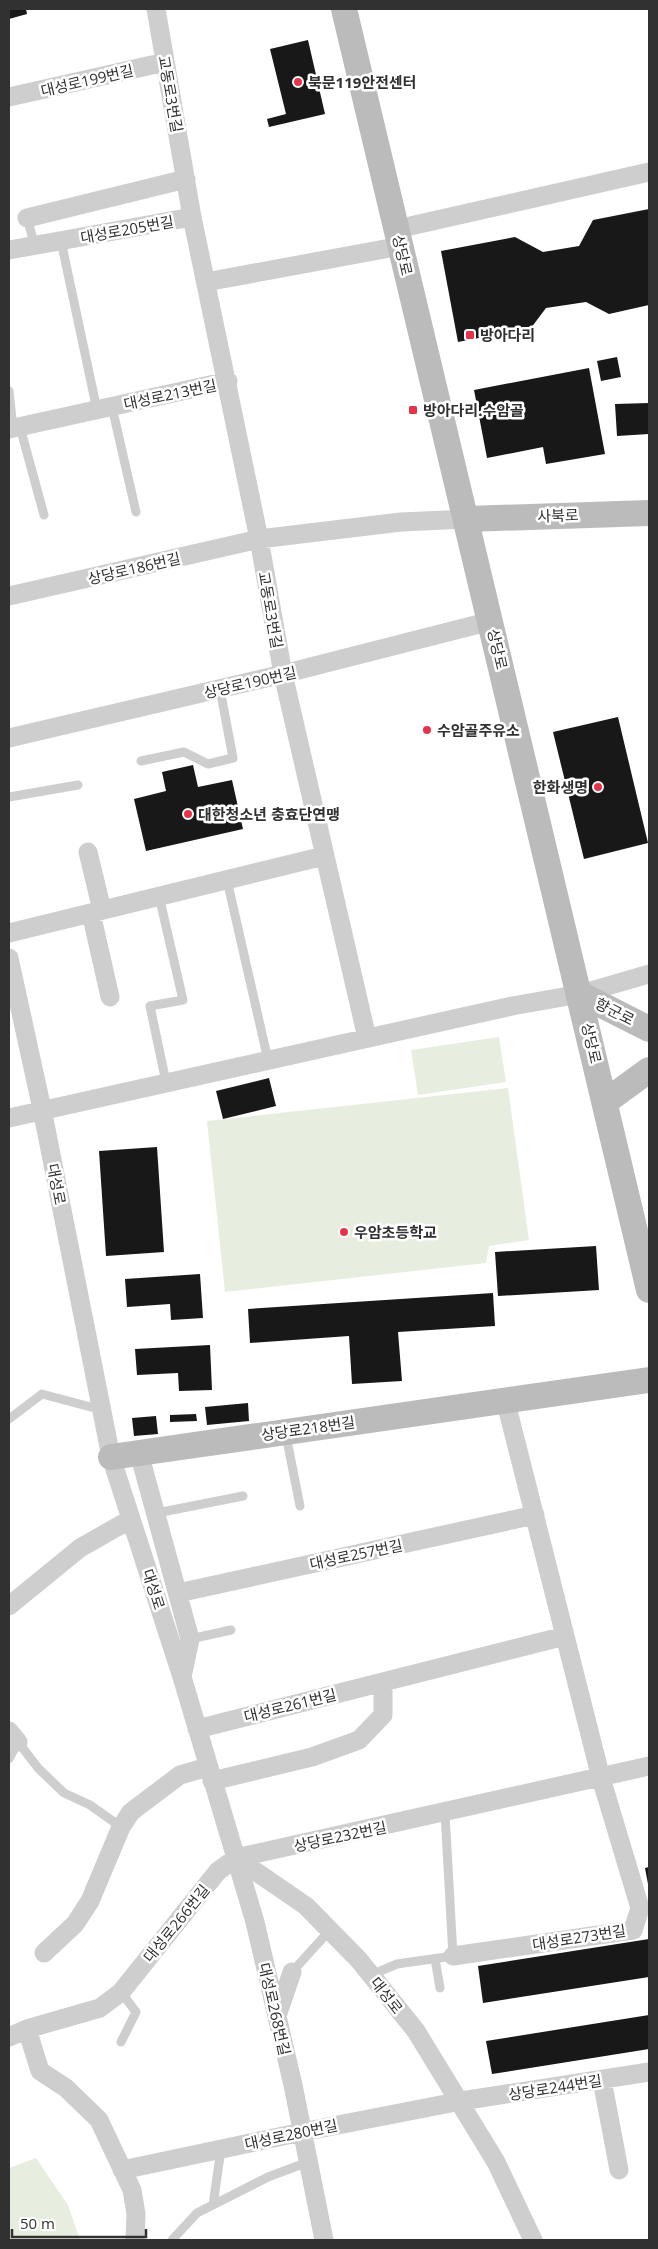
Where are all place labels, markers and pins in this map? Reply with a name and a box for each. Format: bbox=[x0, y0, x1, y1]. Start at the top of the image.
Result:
place label: 북문119안전센터 bbox=[308, 72, 417, 92]
marker: 북문119안전센터 bbox=[292, 76, 304, 88]
place label: 방아다리 bbox=[480, 325, 535, 345]
marker: 방아다리 bbox=[464, 329, 476, 341]
place label: 방아다리.수암골 bbox=[423, 400, 524, 420]
marker: 방아다리.수암골 bbox=[407, 404, 419, 416]
place label: 수암골주유소 bbox=[437, 720, 520, 740]
marker: 수암골주유소 bbox=[421, 724, 433, 736]
place label: 한화생명 bbox=[533, 777, 588, 797]
marker: 한화생명 bbox=[592, 781, 604, 793]
place label: 대한청소년 충효단연맹 bbox=[198, 804, 340, 824]
marker: 대한청소년 충효단연맹 bbox=[182, 808, 194, 820]
place label: 우암초등학교 bbox=[354, 1222, 437, 1242]
marker: 우암초등학교 bbox=[338, 1226, 350, 1238]

